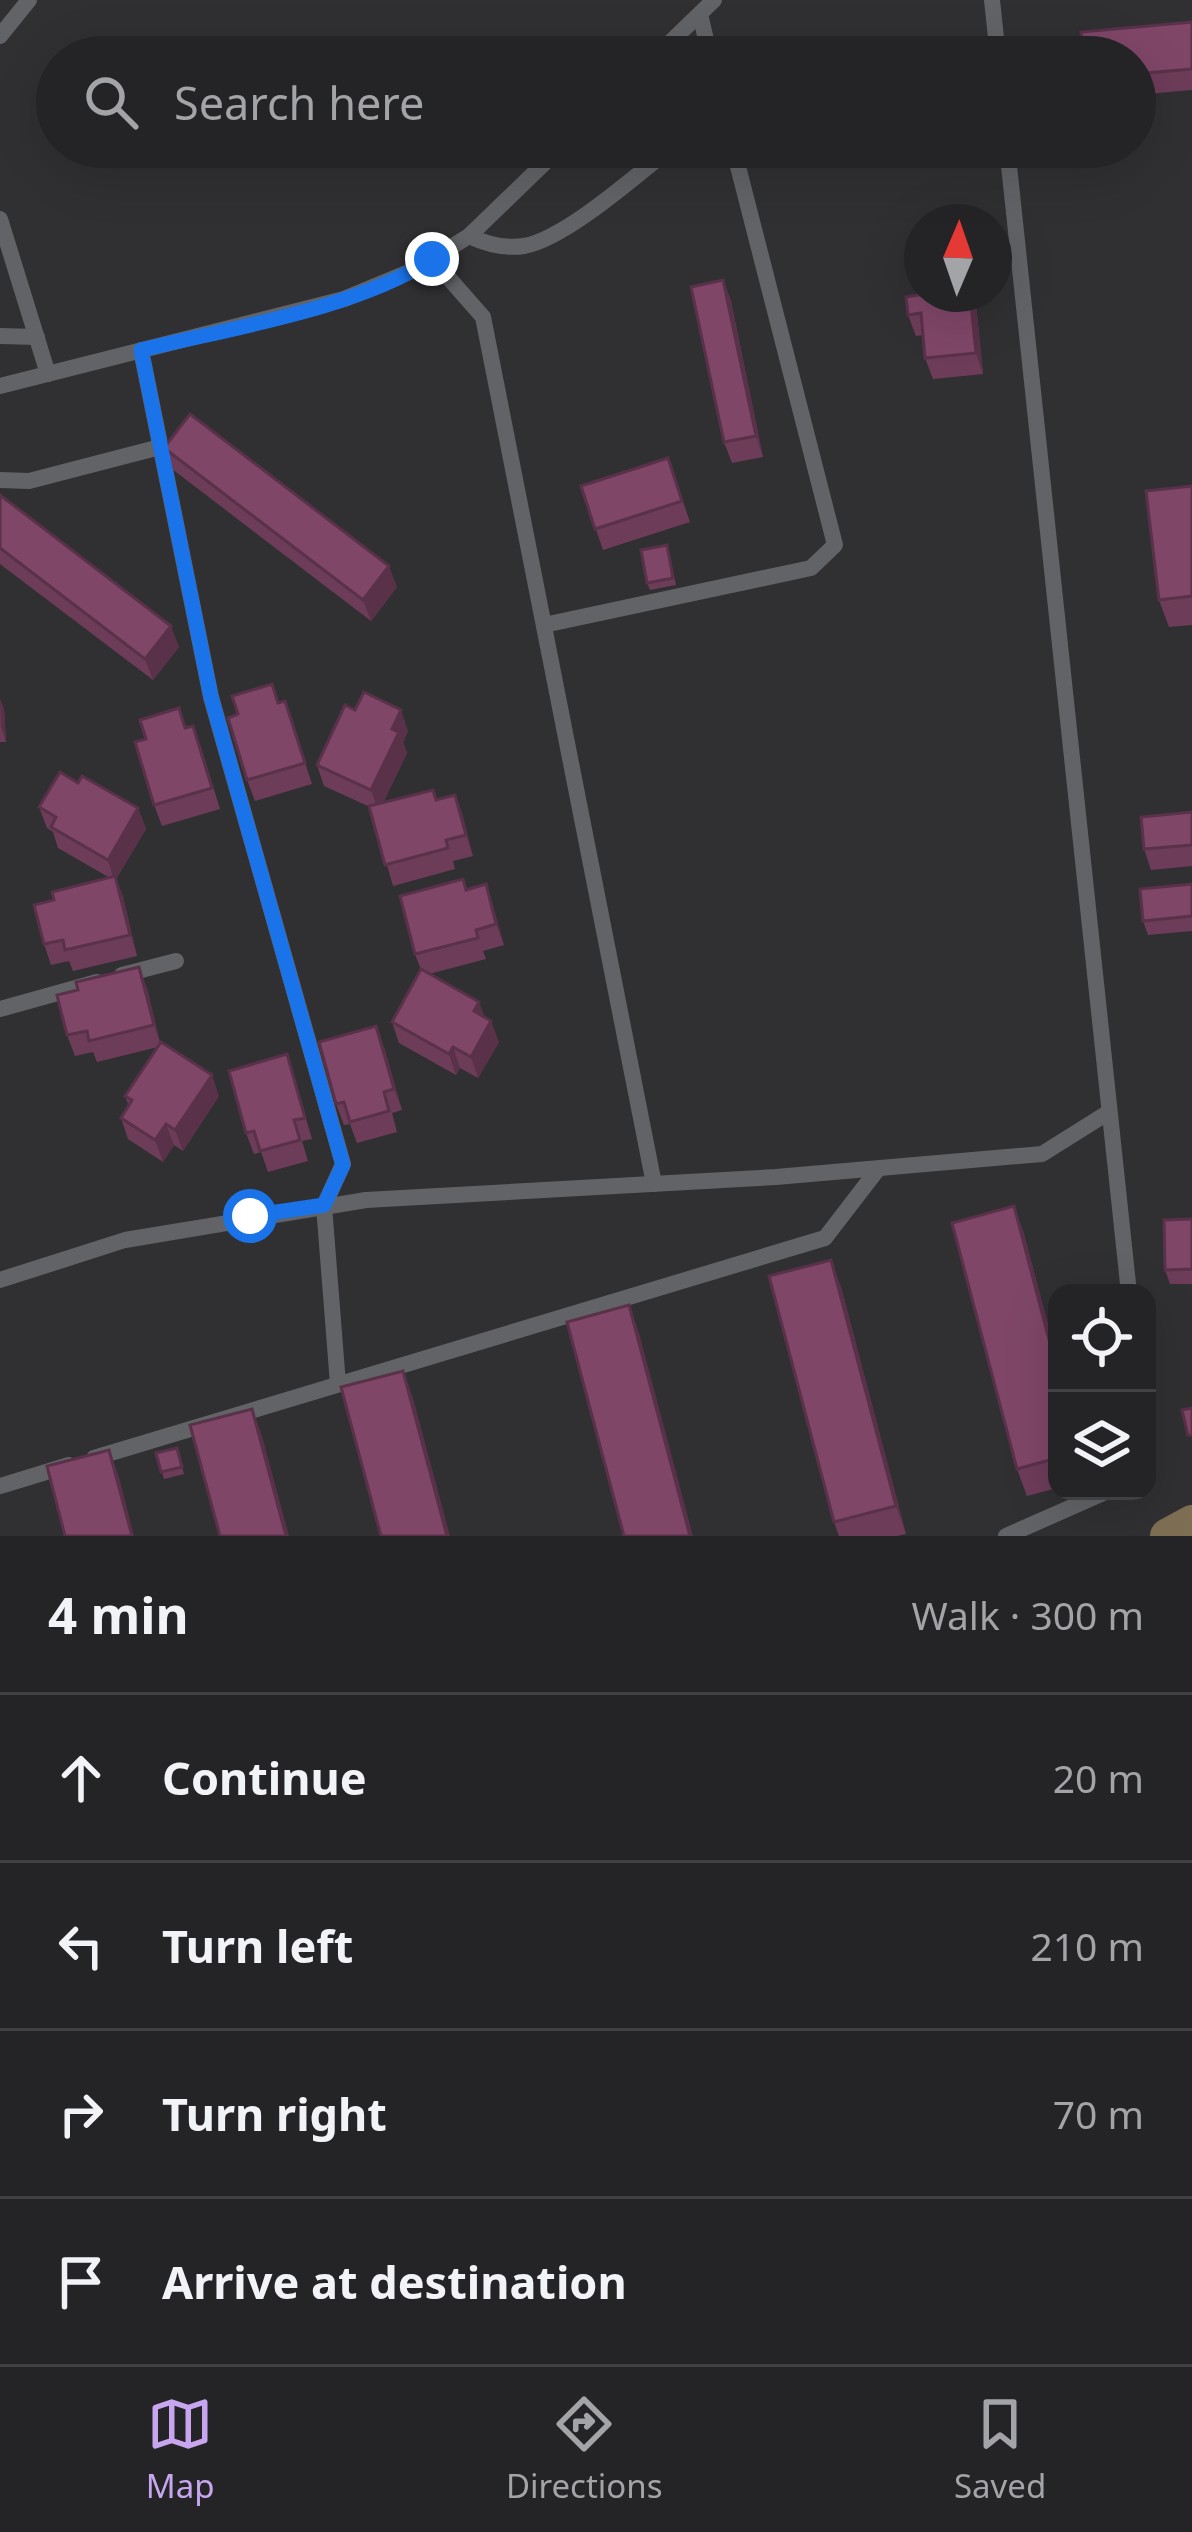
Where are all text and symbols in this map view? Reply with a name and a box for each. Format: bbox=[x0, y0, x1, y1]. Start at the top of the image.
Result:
search box bbox=[36, 36, 1156, 168]
icon: search bbox=[78, 69, 144, 135]
text: Search here bbox=[174, 72, 424, 133]
north arrow bbox=[904, 204, 1012, 312]
route end bbox=[405, 232, 459, 286]
route start bbox=[223, 1189, 277, 1243]
map controls bbox=[1048, 1284, 1156, 1500]
button: locate bbox=[1048, 1284, 1156, 1392]
button: layers bbox=[1048, 1392, 1156, 1500]
text: 4 min bbox=[48, 1579, 189, 1649]
text: Walk · 300 m bbox=[911, 1588, 1144, 1641]
icon: ahead bbox=[48, 1745, 114, 1811]
text: Continue bbox=[162, 1747, 367, 1808]
text: 20 m bbox=[1053, 1751, 1144, 1804]
icon: left bbox=[48, 1913, 114, 1979]
text: Turn left bbox=[162, 1915, 353, 1976]
text: 210 m bbox=[1030, 1919, 1144, 1972]
icon: right bbox=[48, 2081, 114, 2147]
text: Turn right bbox=[162, 2083, 387, 2144]
text: 70 m bbox=[1053, 2087, 1144, 2140]
icon: arrive bbox=[48, 2249, 114, 2315]
text: Arrive at destination bbox=[162, 2251, 627, 2312]
tab: Map bbox=[146, 2391, 214, 2508]
tab: Directions bbox=[506, 2391, 663, 2508]
tab: Saved bbox=[954, 2391, 1046, 2508]

